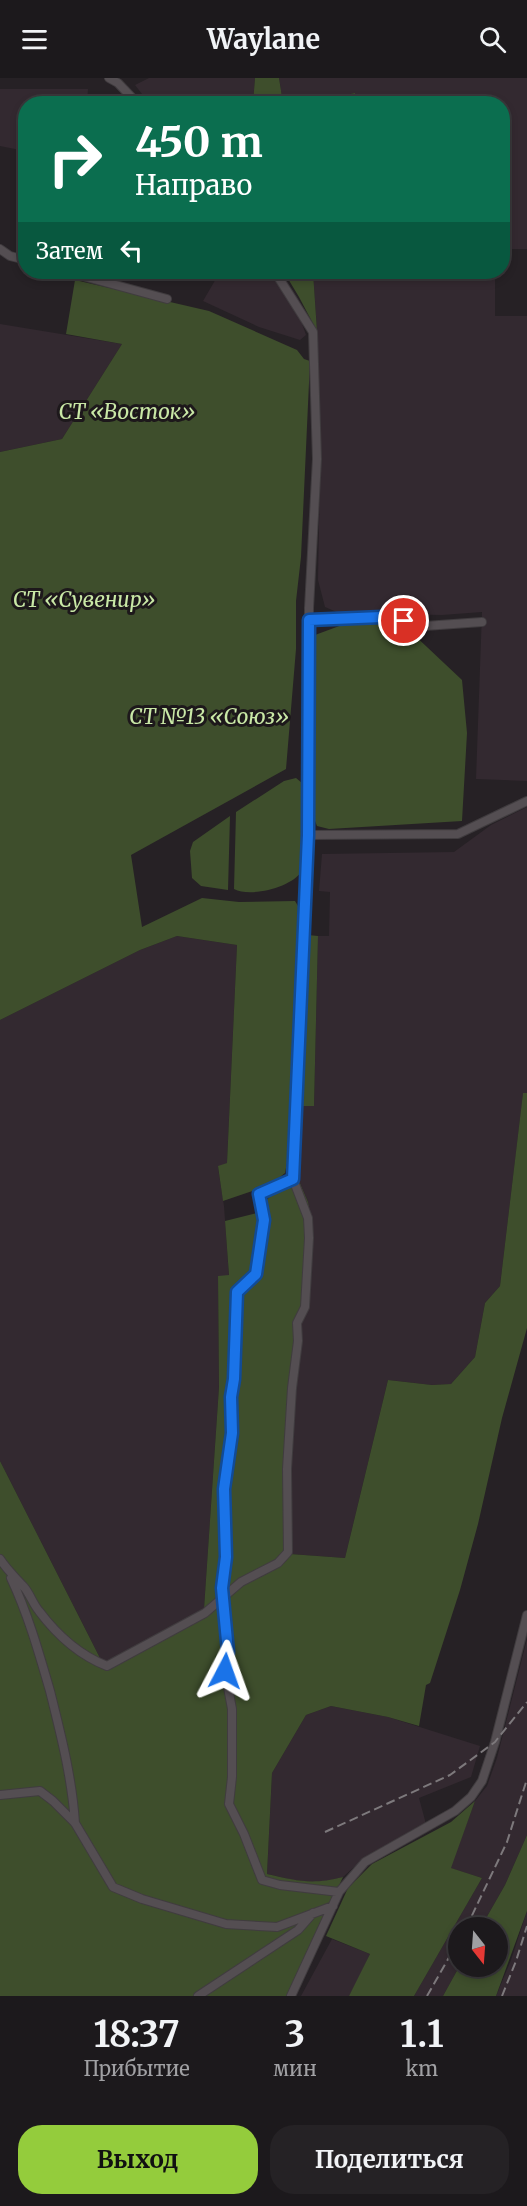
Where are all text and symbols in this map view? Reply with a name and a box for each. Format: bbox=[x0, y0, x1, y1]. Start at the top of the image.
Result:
text: Waylane bbox=[207, 22, 320, 56]
icon: menu bbox=[18, 23, 51, 56]
icon: search bbox=[476, 23, 509, 56]
text: 450 m bbox=[135, 116, 263, 168]
icon: right bbox=[36, 120, 114, 198]
text: Направо bbox=[135, 168, 252, 202]
icon: left bbox=[115, 234, 148, 267]
text: Затем bbox=[36, 237, 103, 265]
park label: СТ «Восток» bbox=[59, 398, 195, 425]
park label: СТ «Сувенир» bbox=[13, 586, 155, 613]
pin bbox=[378, 595, 429, 646]
icon: arrive bbox=[387, 604, 420, 637]
park label: СТ №13 «Союз» bbox=[129, 703, 289, 730]
position arrow bbox=[193, 1639, 257, 1703]
north arrow bbox=[448, 1917, 508, 1977]
map controls bbox=[448, 1917, 508, 1977]
text: 18:37 bbox=[93, 2012, 180, 2057]
text: 3 bbox=[285, 2012, 305, 2057]
text: 1.1 bbox=[400, 2012, 444, 2057]
text: Прибытие bbox=[83, 2056, 190, 2081]
text: мин bbox=[273, 2056, 317, 2081]
text: km bbox=[406, 2056, 438, 2081]
button: Выход bbox=[18, 2125, 258, 2194]
button: Поделиться bbox=[270, 2125, 509, 2194]

